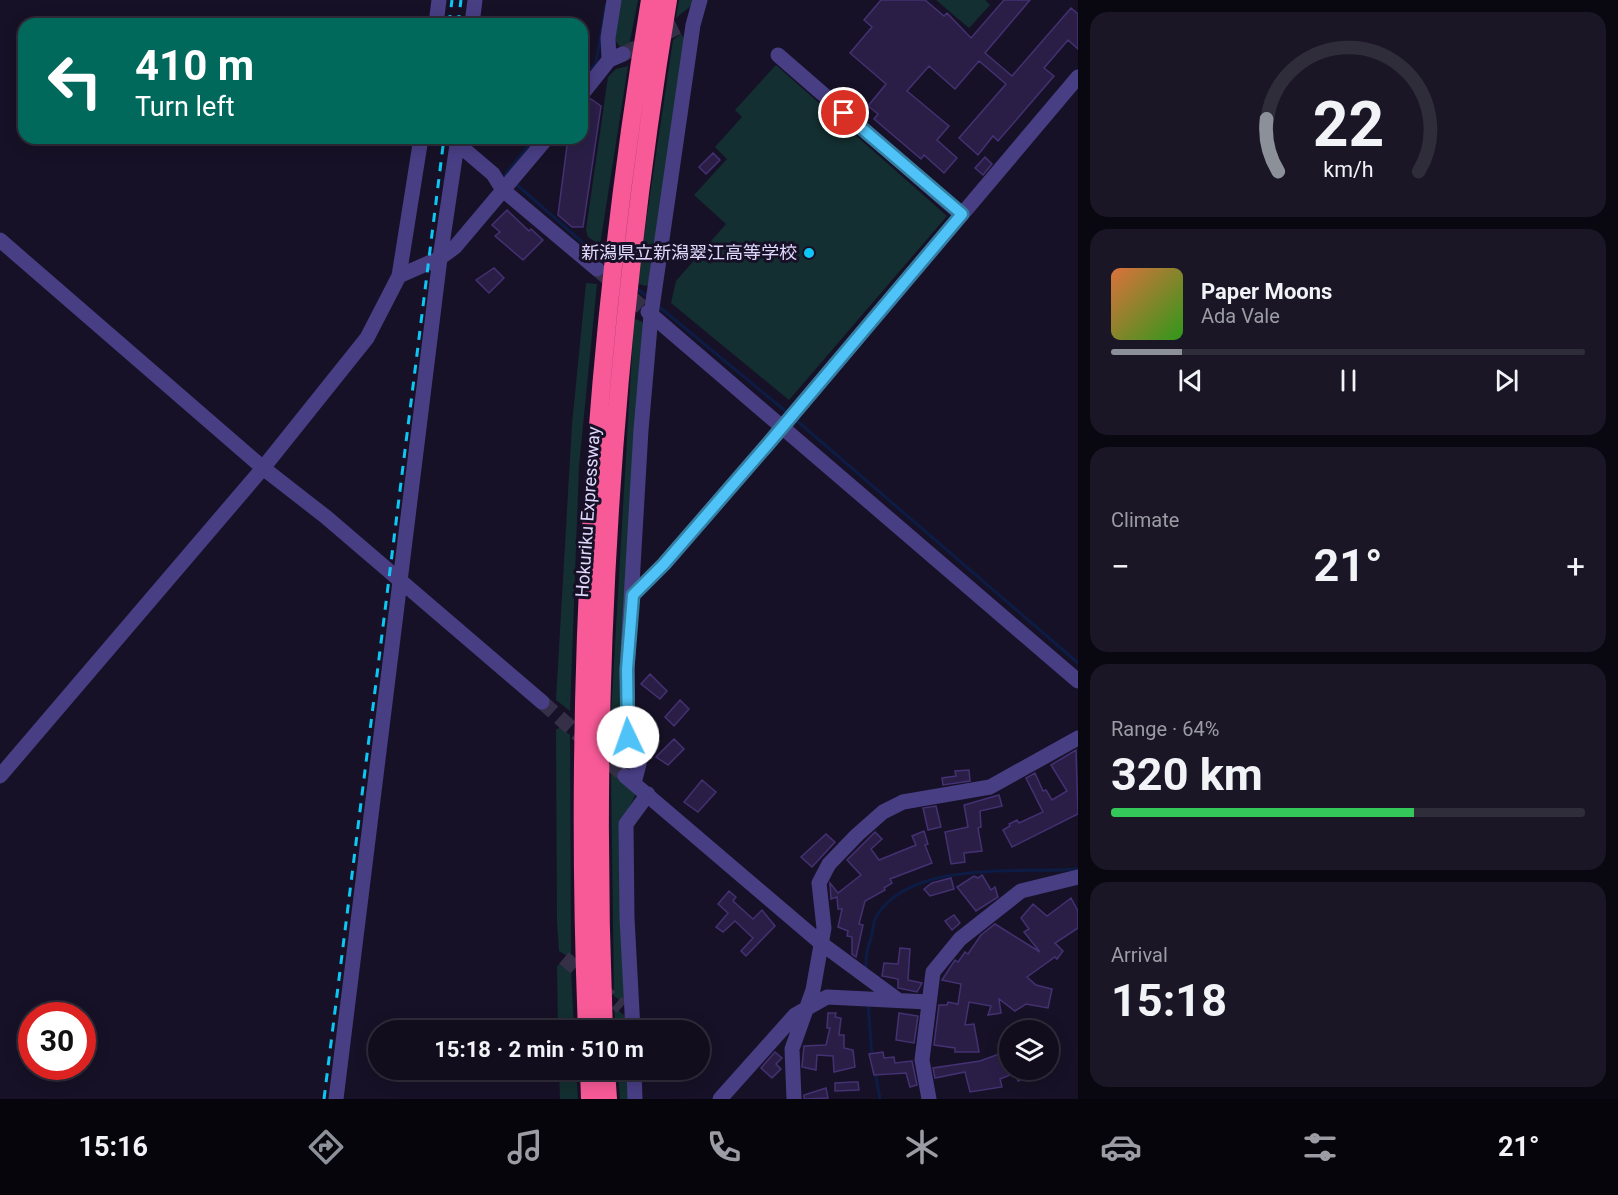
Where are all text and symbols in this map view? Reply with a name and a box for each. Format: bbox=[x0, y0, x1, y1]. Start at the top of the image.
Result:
text: 410 m bbox=[135, 41, 254, 90]
icon: left bbox=[36, 42, 114, 120]
pin bbox=[818, 87, 869, 138]
text: 22 bbox=[1312, 88, 1384, 161]
text: Turn left bbox=[135, 91, 235, 123]
icon: arrive bbox=[827, 96, 860, 129]
text: km/h bbox=[1323, 157, 1373, 182]
place label: 新潟県立新潟翠江高等学校 bbox=[581, 242, 797, 263]
marker: 新潟県立新潟翠江高等学校 bbox=[802, 246, 816, 260]
text: Paper Moons bbox=[1201, 279, 1332, 304]
text: Ada Vale bbox=[1201, 304, 1280, 328]
icon: previous bbox=[1174, 364, 1207, 397]
icon: pause bbox=[1332, 364, 1365, 397]
icon: next bbox=[1490, 364, 1523, 397]
street label: Hokuriku Expressway bbox=[571, 425, 604, 598]
text: Climate bbox=[1111, 508, 1179, 532]
text: 21° bbox=[1313, 539, 1383, 592]
text: − bbox=[1111, 547, 1130, 586]
text: + bbox=[1566, 547, 1585, 586]
position arrow bbox=[596, 705, 660, 769]
text: Range · 64% bbox=[1111, 717, 1219, 741]
text: 320 km bbox=[1111, 748, 1263, 801]
text: Arrival bbox=[1111, 943, 1168, 967]
text: 15:18 bbox=[1111, 974, 1227, 1027]
speed limit sign: 30 bbox=[18, 1002, 96, 1080]
map controls bbox=[999, 1020, 1059, 1080]
button: layers bbox=[999, 1020, 1059, 1080]
text: 15:18 · 2 min · 510 m bbox=[434, 1037, 644, 1062]
icon: directions bbox=[305, 1126, 347, 1168]
icon: music bbox=[504, 1126, 546, 1168]
icon: phone bbox=[703, 1126, 745, 1168]
icon: climate bbox=[901, 1126, 943, 1168]
icon: car bbox=[1100, 1126, 1142, 1168]
icon: filters bbox=[1299, 1126, 1341, 1168]
text: 15:16 bbox=[78, 1131, 148, 1163]
text: 21° bbox=[1498, 1131, 1540, 1163]

